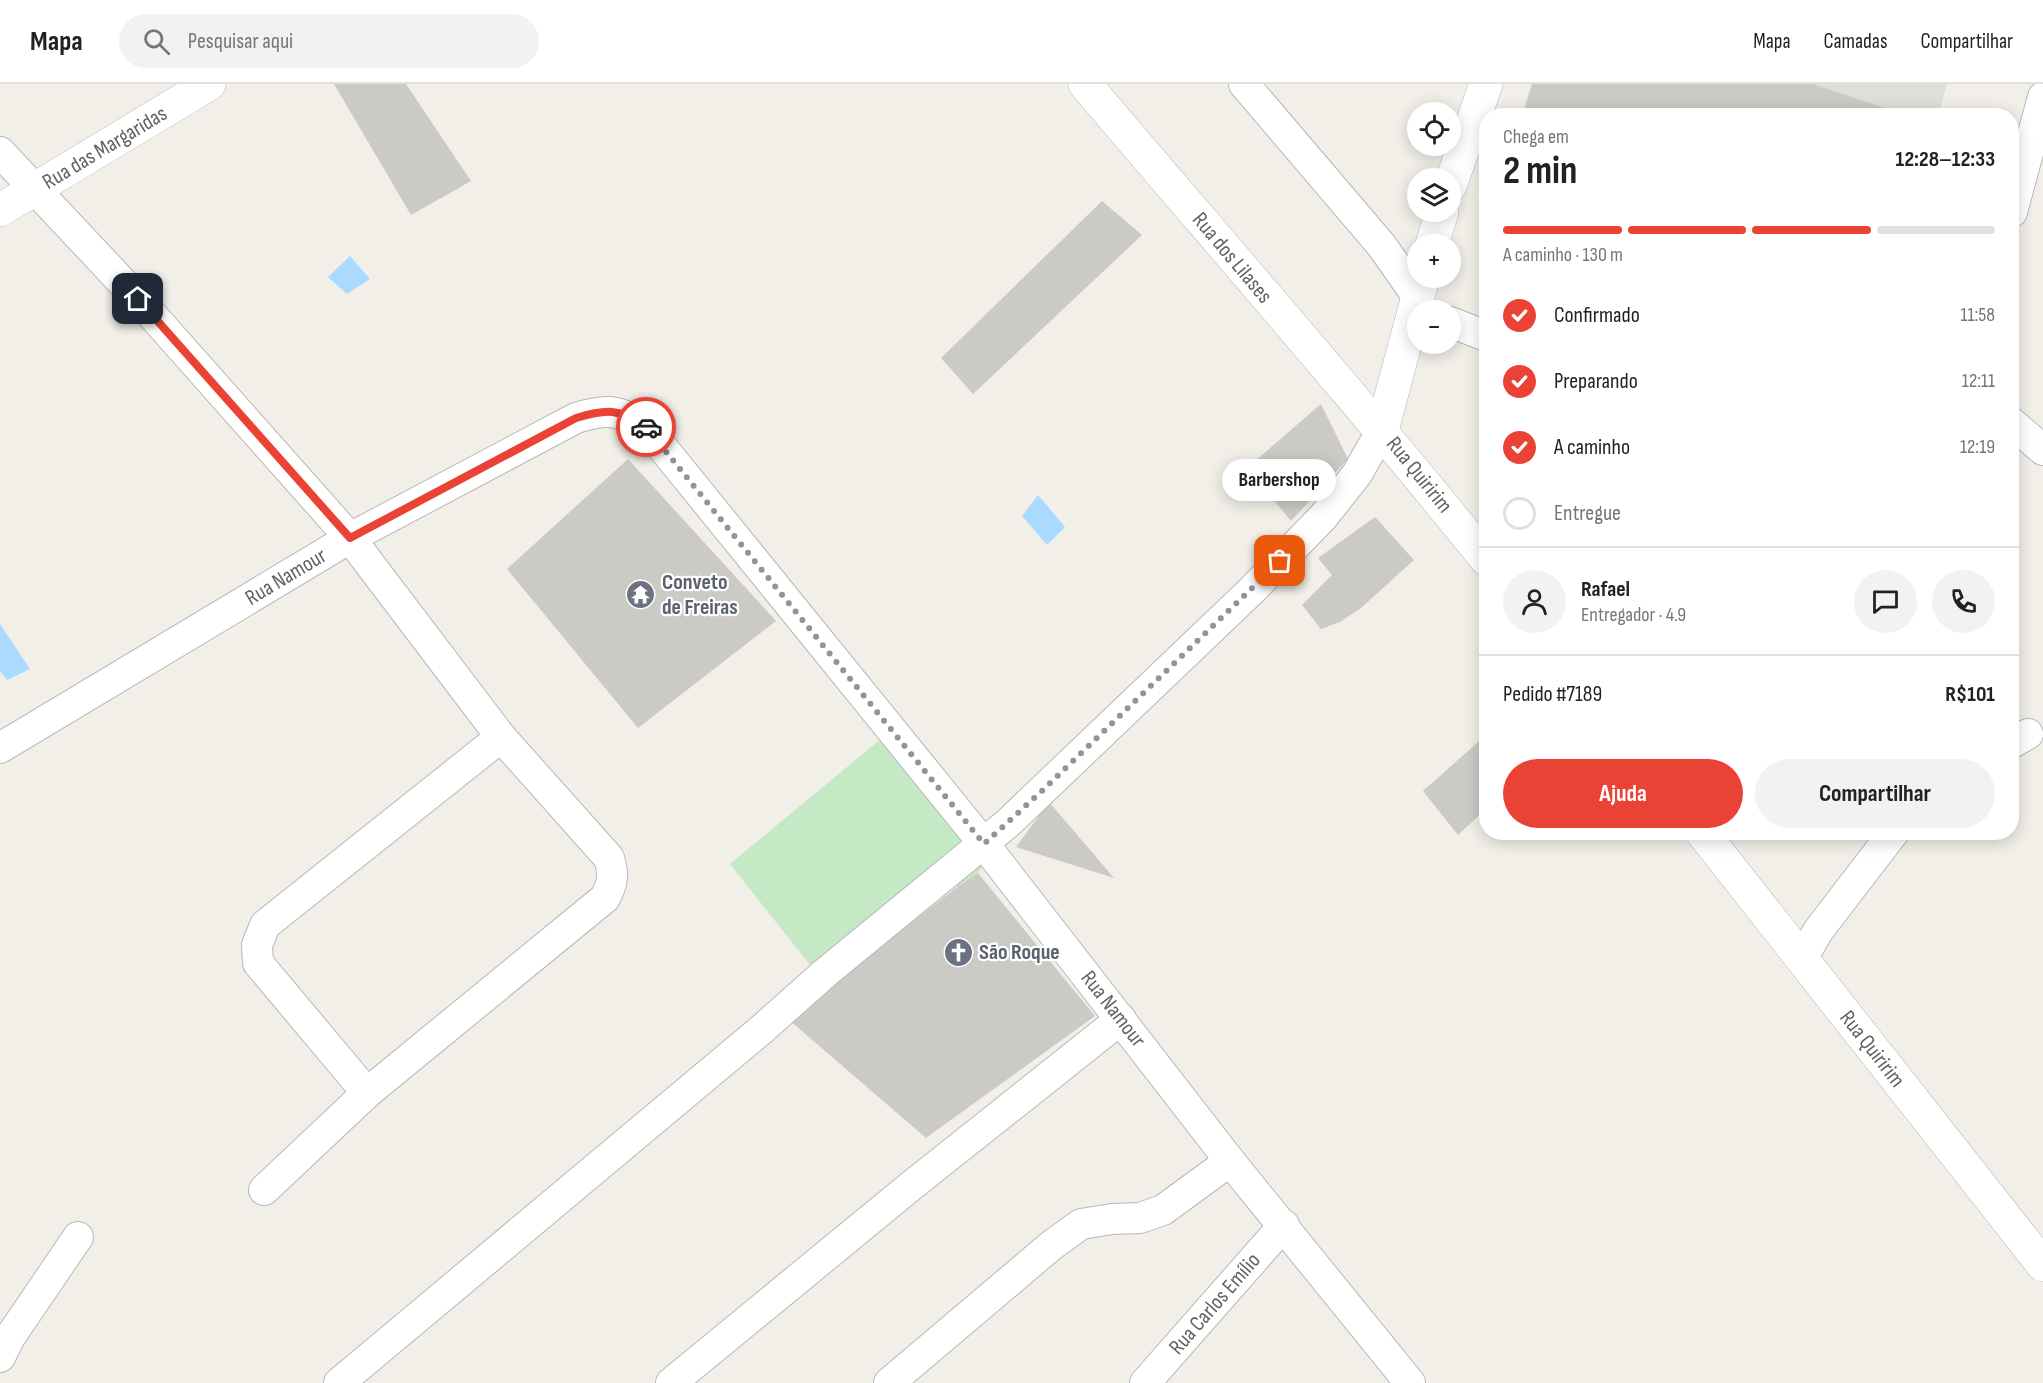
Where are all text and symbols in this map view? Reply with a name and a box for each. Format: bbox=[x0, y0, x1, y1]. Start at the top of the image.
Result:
search box bbox=[119, 14, 539, 68]
text: Mapa bbox=[30, 25, 83, 58]
icon: search bbox=[140, 25, 173, 58]
text: Pesquisar aqui bbox=[188, 28, 293, 55]
text: Mapa bbox=[1753, 29, 1791, 54]
text: Camadas bbox=[1824, 29, 1887, 54]
text: Compartilhar bbox=[1920, 29, 2013, 54]
street label: Rua das Margaridas bbox=[38, 100, 172, 196]
map controls bbox=[1407, 102, 1461, 354]
button: locate bbox=[1407, 102, 1461, 156]
text: Chega em bbox=[1503, 125, 1569, 149]
text: 12:28–12:33 bbox=[1896, 146, 1995, 173]
text: 2 min bbox=[1503, 148, 1577, 195]
button: layers bbox=[1407, 168, 1461, 222]
street label: Rua dos Lilases bbox=[1186, 207, 1278, 309]
button: + bbox=[1407, 234, 1461, 288]
text: A caminho · 130 m bbox=[1503, 243, 1623, 267]
pin bbox=[112, 273, 163, 324]
icon: home bbox=[121, 282, 154, 315]
icon: check bbox=[1503, 299, 1536, 332]
button: − bbox=[1407, 300, 1461, 354]
text: Confirmado bbox=[1554, 302, 1640, 329]
text: 11:58 bbox=[1960, 303, 1995, 327]
icon: check bbox=[1503, 365, 1536, 398]
text: Preparando bbox=[1554, 368, 1638, 395]
text: 12:11 bbox=[1962, 369, 1995, 393]
courier bbox=[616, 397, 676, 457]
icon: car bbox=[630, 411, 663, 444]
street label: Rua Quiririm bbox=[1380, 431, 1458, 519]
icon: check bbox=[1503, 431, 1536, 464]
text: A caminho bbox=[1554, 434, 1630, 461]
text: 12:19 bbox=[1960, 435, 1995, 459]
callout: Barbershop bbox=[1223, 459, 1337, 501]
text: Barbershop bbox=[1238, 468, 1320, 492]
text: Entregue bbox=[1554, 500, 1621, 527]
pin bbox=[1254, 535, 1305, 586]
street label: Rua Namour bbox=[241, 542, 331, 612]
icon: bag bbox=[1263, 544, 1296, 577]
place label: Conveto de Freiras bbox=[662, 569, 738, 621]
button: person bbox=[1503, 570, 1566, 633]
button: chat bbox=[1854, 570, 1917, 633]
button: phone bbox=[1932, 570, 1995, 633]
text: Rafael bbox=[1581, 576, 1630, 603]
temple icon: Conveto de Freiras bbox=[625, 579, 657, 611]
text: Entregador · 4.9 bbox=[1581, 603, 1686, 627]
text: Pedido #7189 bbox=[1503, 681, 1602, 708]
text: R$101 bbox=[1945, 681, 1995, 708]
button: Ajuda bbox=[1503, 759, 1743, 828]
button: Compartilhar bbox=[1755, 759, 1995, 828]
church icon: São Roque bbox=[942, 936, 974, 968]
place label: São Roque bbox=[979, 939, 1060, 966]
street label: Rua Namour bbox=[1075, 965, 1151, 1053]
street label: Rua Quiririm bbox=[1834, 1005, 1910, 1093]
street label: Rua Carlos Emílio bbox=[1163, 1248, 1267, 1360]

